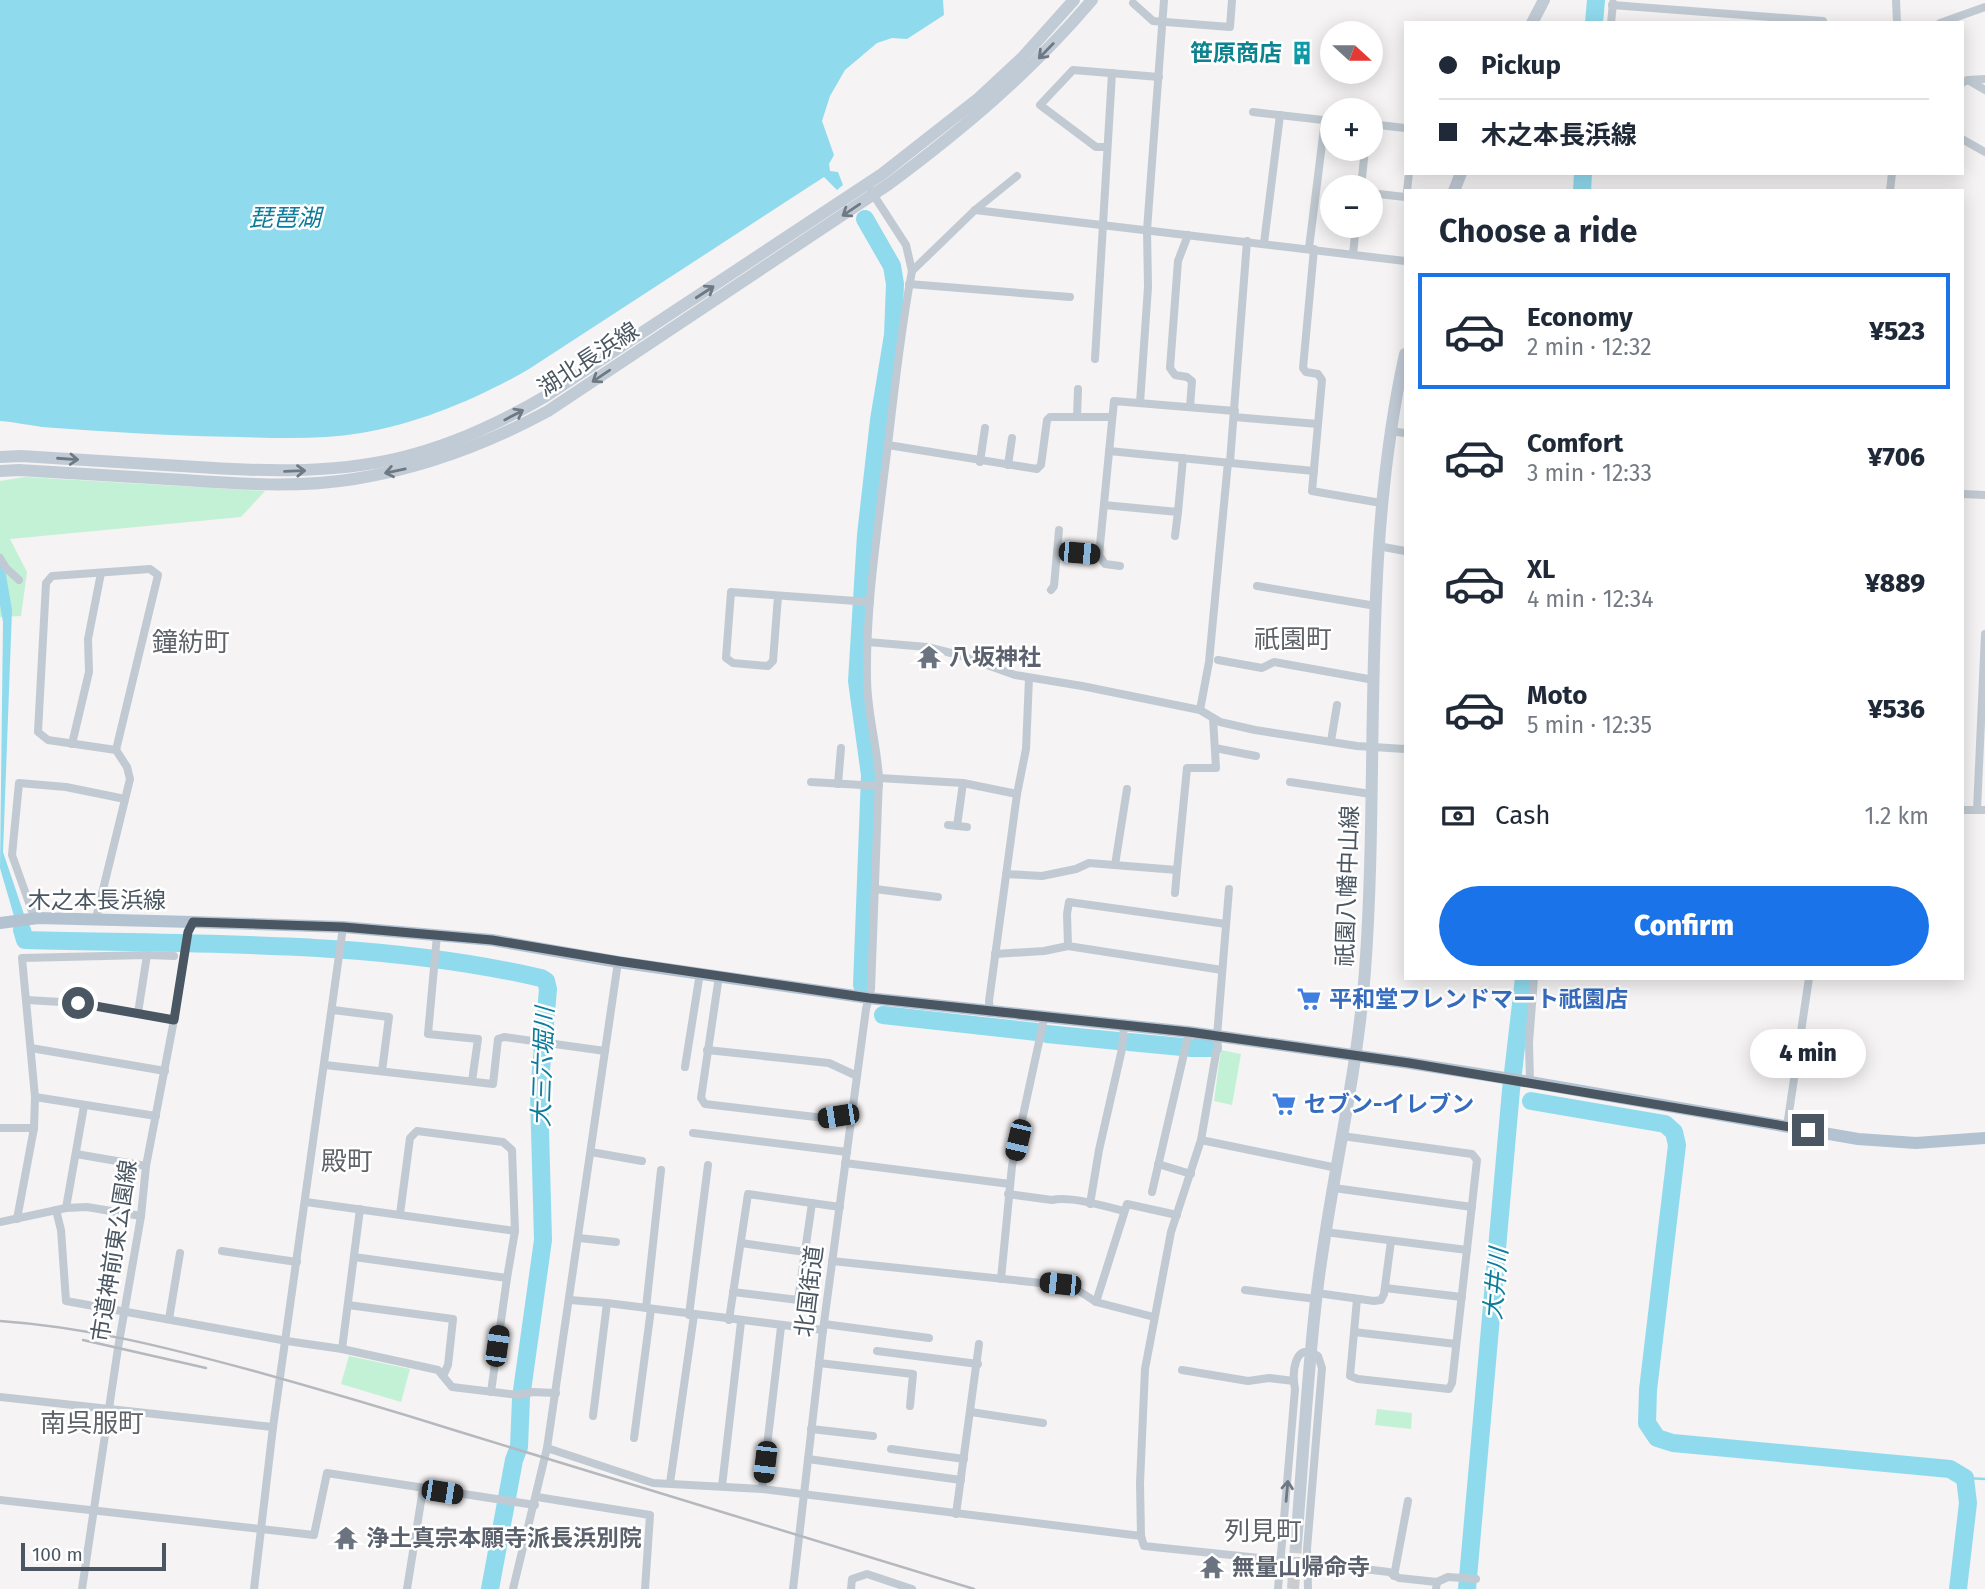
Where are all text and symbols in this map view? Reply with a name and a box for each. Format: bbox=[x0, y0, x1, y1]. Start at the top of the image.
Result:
north arrow bbox=[1320, 21, 1382, 84]
map controls bbox=[1320, 21, 1383, 238]
place label: 笹原商店 bbox=[1190, 39, 1282, 67]
building icon: 笹原商店 bbox=[1288, 39, 1316, 67]
one-way arrow bbox=[1038, 42, 1055, 59]
text: Pickup bbox=[1481, 50, 1561, 81]
button: + bbox=[1320, 98, 1383, 161]
text: 木之本長浜線 bbox=[1481, 120, 1637, 151]
button: − bbox=[1320, 175, 1383, 238]
one-way arrow bbox=[842, 202, 861, 217]
water label: 琵琶湖 bbox=[249, 204, 325, 232]
text: Choose a ride bbox=[1439, 212, 1637, 250]
one-way arrow bbox=[695, 285, 714, 299]
icon: car bbox=[1443, 300, 1506, 363]
text: Economy bbox=[1527, 302, 1633, 333]
street label: 湖北長浜線 bbox=[532, 316, 644, 402]
text: ¥523 bbox=[1869, 316, 1925, 347]
text: 2 min · 12:32 bbox=[1527, 333, 1652, 361]
one-way arrow bbox=[591, 370, 611, 384]
one-way arrow bbox=[503, 407, 523, 421]
icon: car bbox=[1443, 426, 1506, 489]
text: Comfort bbox=[1527, 428, 1623, 459]
text: ¥706 bbox=[1868, 442, 1925, 473]
one-way arrow bbox=[56, 453, 79, 466]
text: 3 min · 12:33 bbox=[1527, 459, 1652, 487]
one-way arrow bbox=[283, 464, 306, 477]
one-way arrow bbox=[385, 465, 407, 478]
car bbox=[1058, 541, 1101, 565]
icon: car bbox=[1443, 552, 1506, 615]
text: XL bbox=[1527, 554, 1555, 585]
text: ¥889 bbox=[1865, 568, 1925, 599]
text: 4 min · 12:34 bbox=[1527, 585, 1653, 613]
district label: 祇園町 bbox=[1254, 624, 1332, 655]
district label: 鐘紡町 bbox=[152, 627, 230, 658]
temple icon: 八坂神社 bbox=[915, 643, 943, 671]
place label: 八坂神社 bbox=[949, 643, 1041, 671]
icon: car bbox=[1443, 678, 1506, 741]
text: Moto bbox=[1527, 680, 1587, 711]
text: ¥536 bbox=[1868, 694, 1925, 725]
text: 5 min · 12:35 bbox=[1527, 711, 1652, 739]
icon: cash bbox=[1439, 797, 1477, 835]
text: Cash bbox=[1495, 800, 1551, 831]
text: 1.2 km bbox=[1865, 802, 1929, 830]
street label: 祇園八幡中山線 bbox=[1330, 805, 1364, 967]
street label: 木之本長浜線 bbox=[28, 886, 166, 914]
button: Confirm bbox=[1439, 886, 1929, 966]
supermarket icon: 平和堂フレンドマート祇園店 bbox=[1295, 985, 1323, 1013]
place label: 平和堂フレンドマート祇園店 bbox=[1329, 985, 1628, 1013]
route start bbox=[62, 987, 94, 1019]
water label: 大三六堀川 bbox=[527, 1004, 559, 1127]
callout: 4 min bbox=[1750, 1028, 1866, 1078]
text: 4 min bbox=[1779, 1039, 1837, 1067]
supermarket icon: セブン-イレブン bbox=[1270, 1090, 1298, 1118]
place label: セブン-イレブン bbox=[1304, 1090, 1474, 1118]
car bbox=[816, 1102, 861, 1130]
route end bbox=[1792, 1114, 1824, 1146]
car bbox=[1004, 1117, 1033, 1163]
district label: 殿町 bbox=[321, 1146, 373, 1177]
street label: 市道神前東公園線 bbox=[86, 1158, 142, 1344]
street label: 北国街道 bbox=[789, 1244, 829, 1338]
water label: 大井川 bbox=[1479, 1244, 1513, 1321]
car bbox=[1039, 1271, 1082, 1297]
car bbox=[484, 1324, 511, 1368]
district label: 南呉服町 bbox=[40, 1408, 144, 1439]
car bbox=[753, 1440, 778, 1484]
car bbox=[420, 1478, 465, 1506]
one-way arrow bbox=[1281, 1480, 1294, 1503]
district label: 列見町 bbox=[1224, 1516, 1302, 1547]
temple icon: 浄土真宗本願寺派長浜別院 bbox=[332, 1524, 360, 1552]
place label: 浄土真宗本願寺派長浜別院 bbox=[366, 1524, 642, 1552]
scale bar bbox=[21, 1540, 166, 1572]
text: 100 m bbox=[32, 1543, 83, 1566]
temple icon: 無量山帰命寺 bbox=[1198, 1553, 1226, 1581]
place label: 無量山帰命寺 bbox=[1232, 1553, 1370, 1581]

